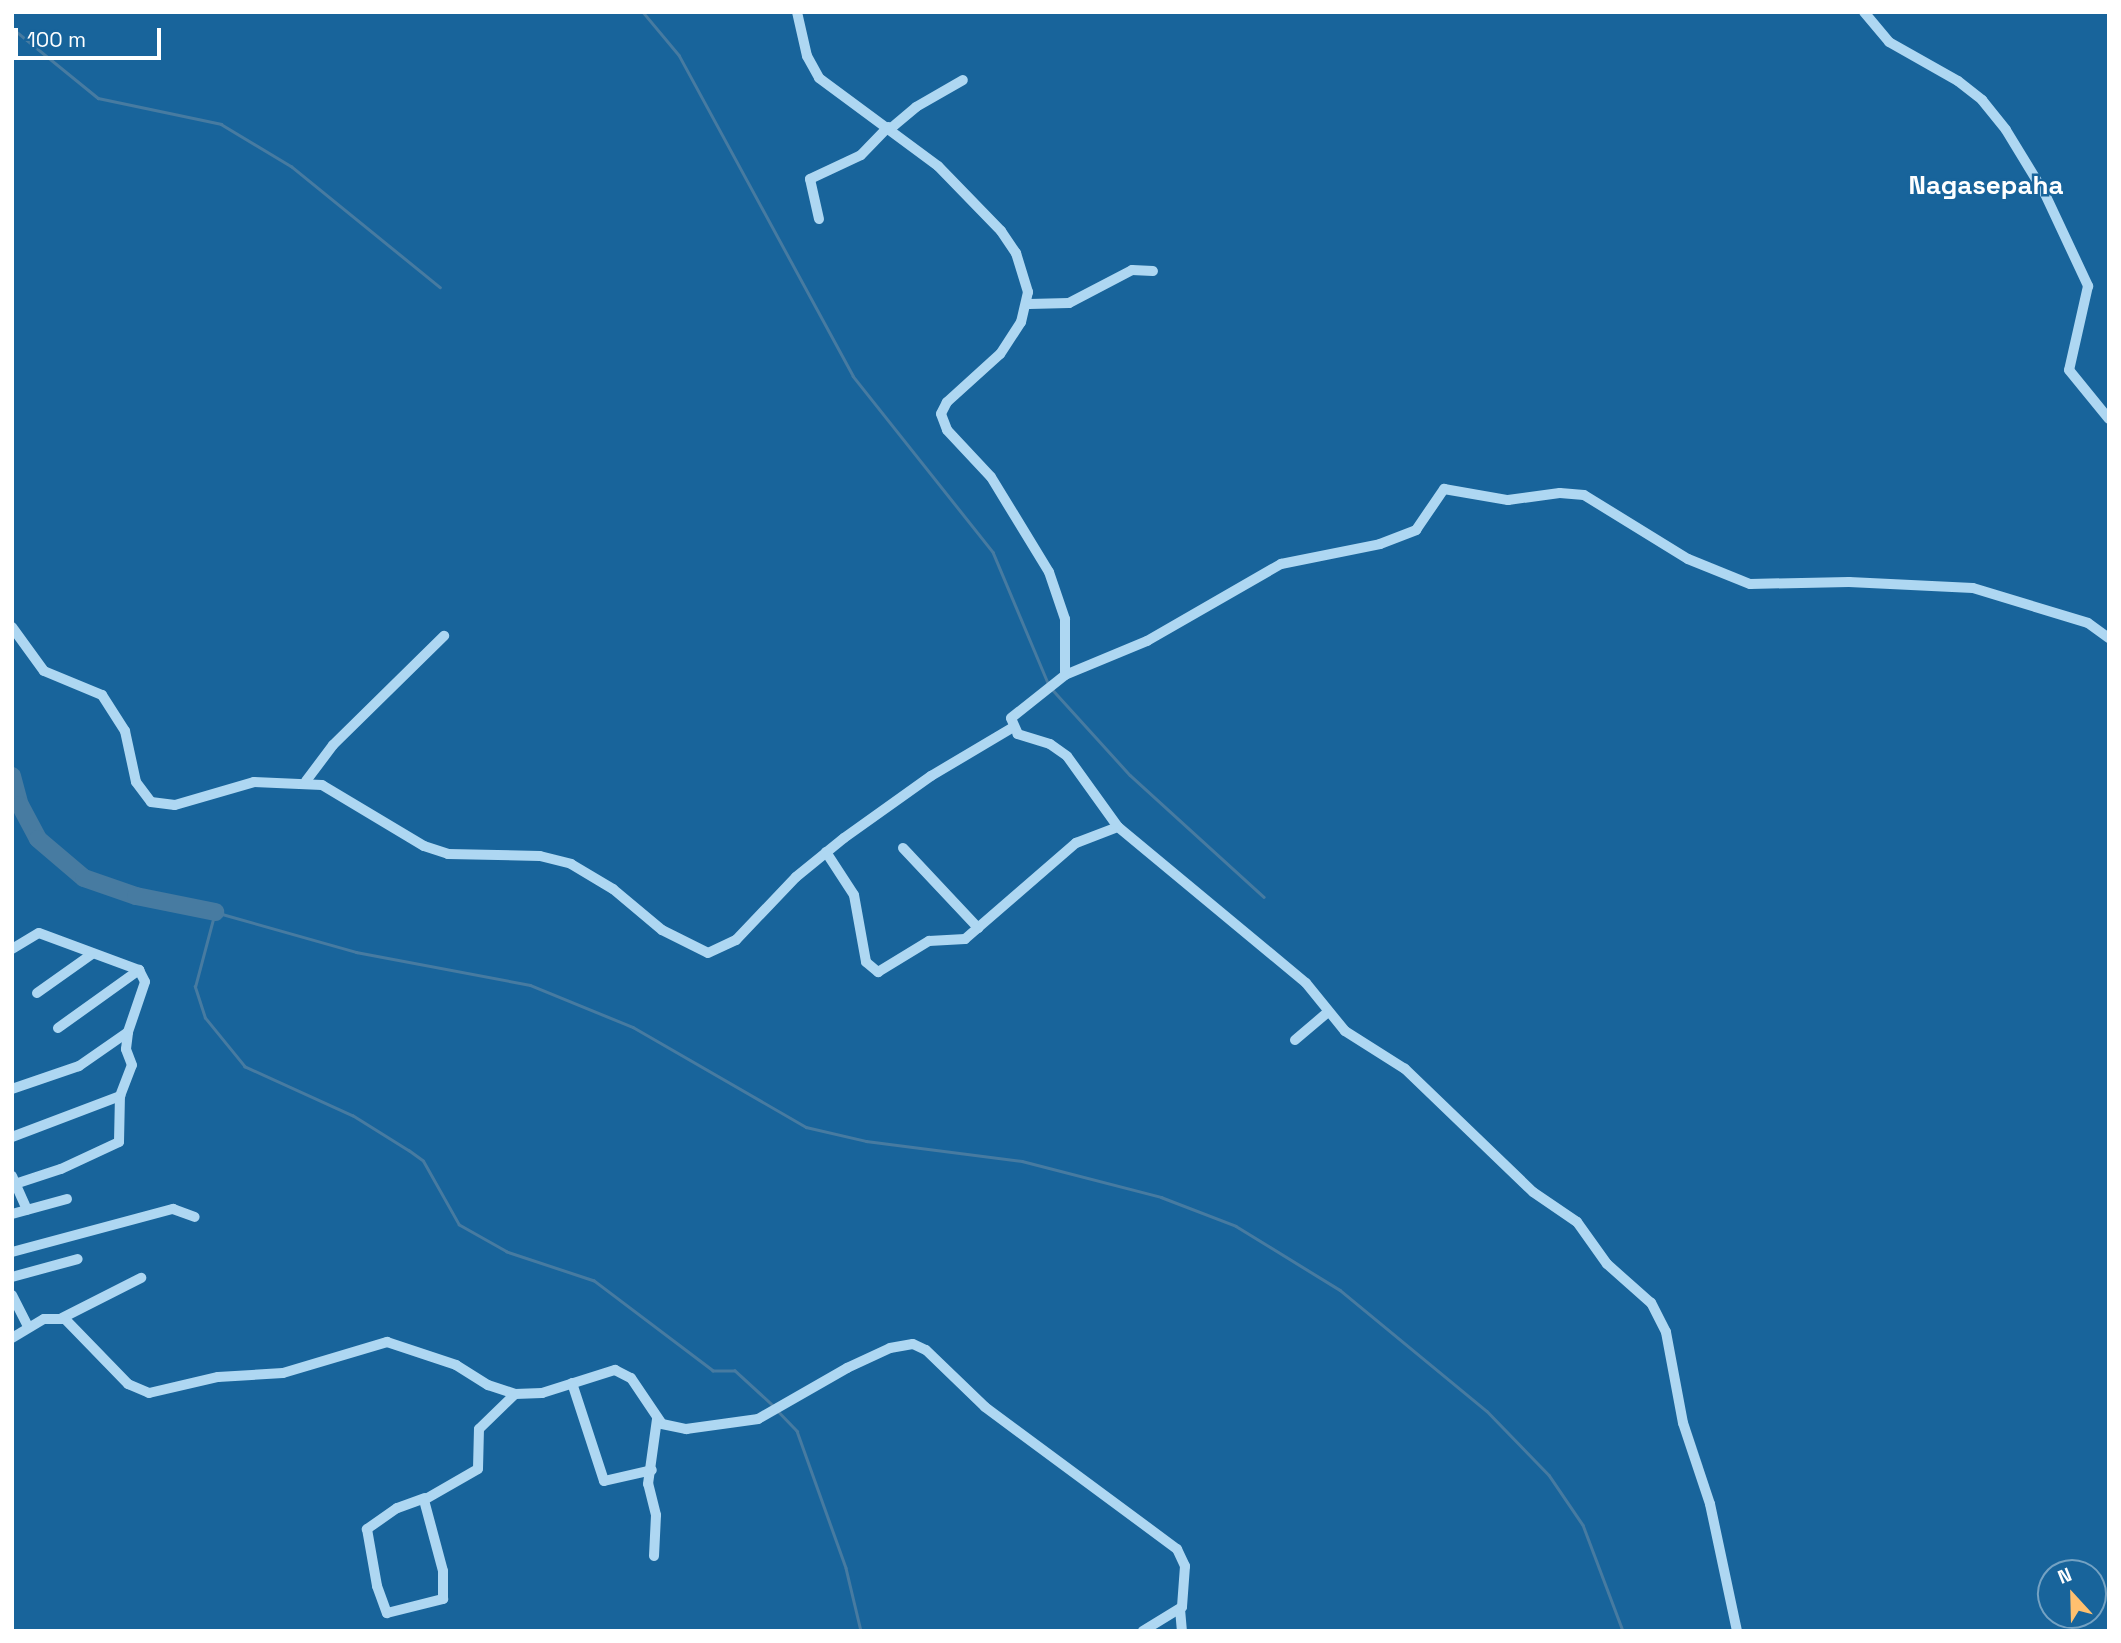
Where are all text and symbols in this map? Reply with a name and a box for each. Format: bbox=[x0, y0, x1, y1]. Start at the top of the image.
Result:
scale bar bbox=[18, 14, 164, 58]
text: 100 m bbox=[27, 26, 86, 53]
district label: Nagasepaha bbox=[1909, 170, 2063, 202]
north arrow bbox=[2037, 1559, 2107, 1629]
text: N bbox=[2054, 1562, 2075, 1590]

